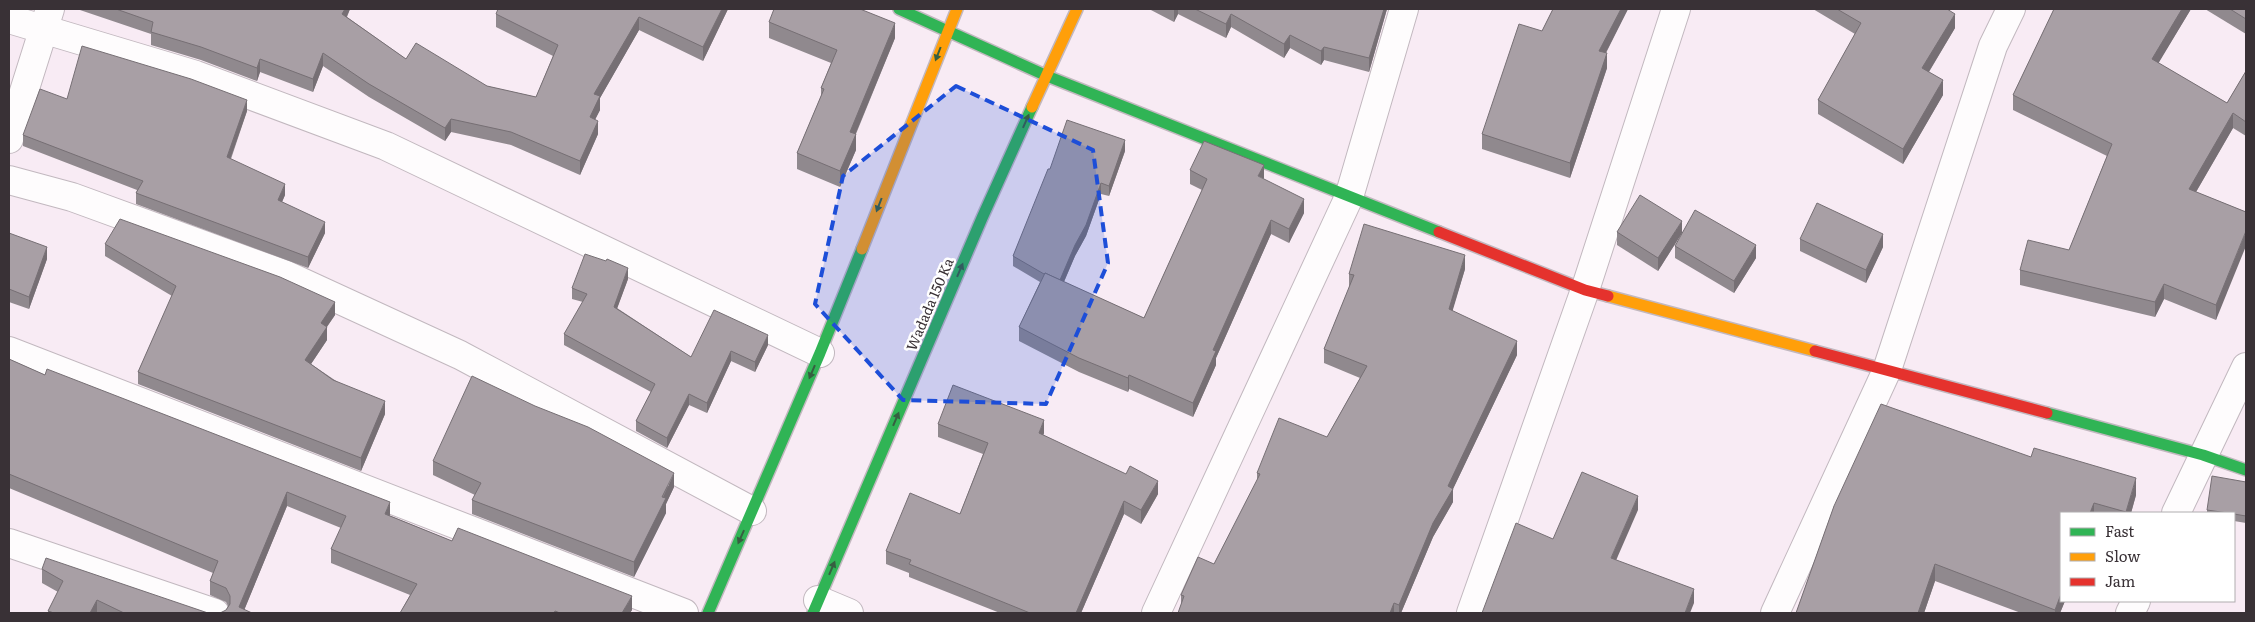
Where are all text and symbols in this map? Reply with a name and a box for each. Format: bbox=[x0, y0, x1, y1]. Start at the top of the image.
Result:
one-way arrow bbox=[934, 46, 941, 61]
one-way arrow bbox=[1023, 114, 1031, 128]
one-way arrow bbox=[874, 198, 882, 212]
street label: Wadada 150 Ka bbox=[900, 254, 958, 354]
one-way arrow bbox=[956, 262, 964, 277]
one-way arrow bbox=[808, 365, 816, 379]
one-way arrow bbox=[892, 412, 900, 426]
legend bbox=[2060, 512, 2235, 602]
text: Fast bbox=[2105, 519, 2134, 542]
one-way arrow bbox=[737, 530, 745, 545]
text: Slow bbox=[2105, 544, 2140, 567]
one-way arrow bbox=[828, 561, 836, 575]
text: Jam bbox=[2105, 569, 2136, 592]

